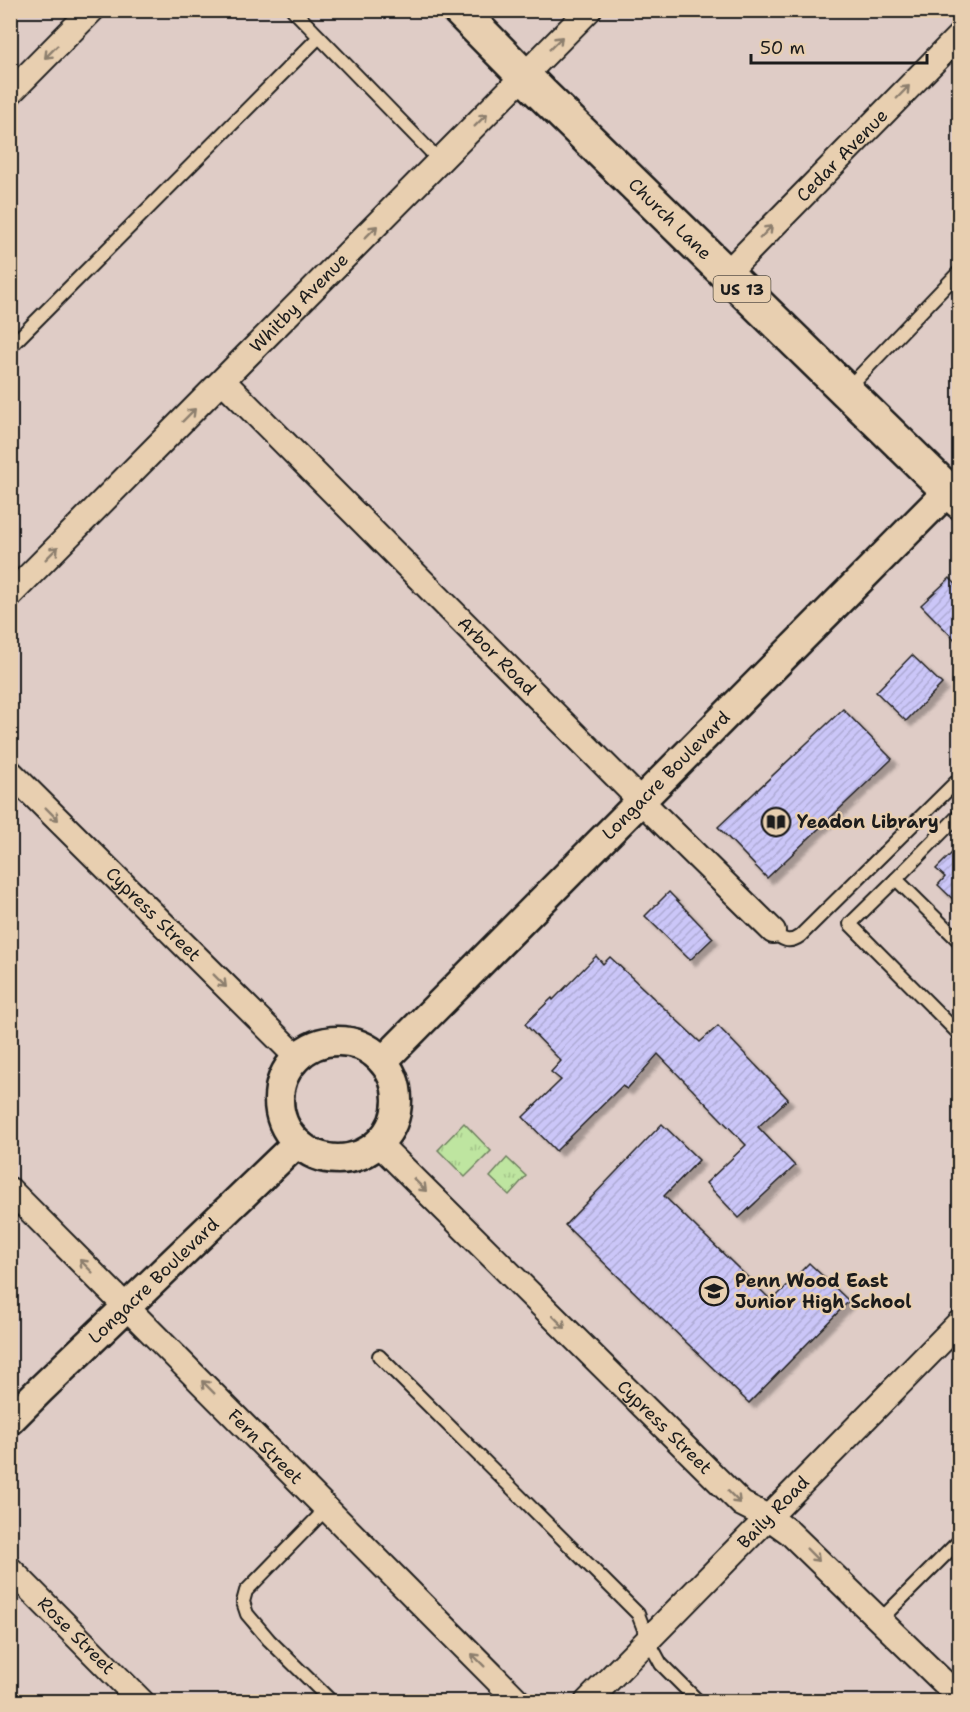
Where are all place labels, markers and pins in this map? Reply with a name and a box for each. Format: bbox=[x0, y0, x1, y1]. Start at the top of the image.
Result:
library icon: Yeadon Library bbox=[760, 806, 792, 838]
place label: Yeadon Library bbox=[797, 810, 939, 834]
place label: Penn Wood East Junior High School bbox=[735, 1269, 912, 1314]
school or university icon: Penn Wood East Junior High School bbox=[698, 1275, 730, 1307]

